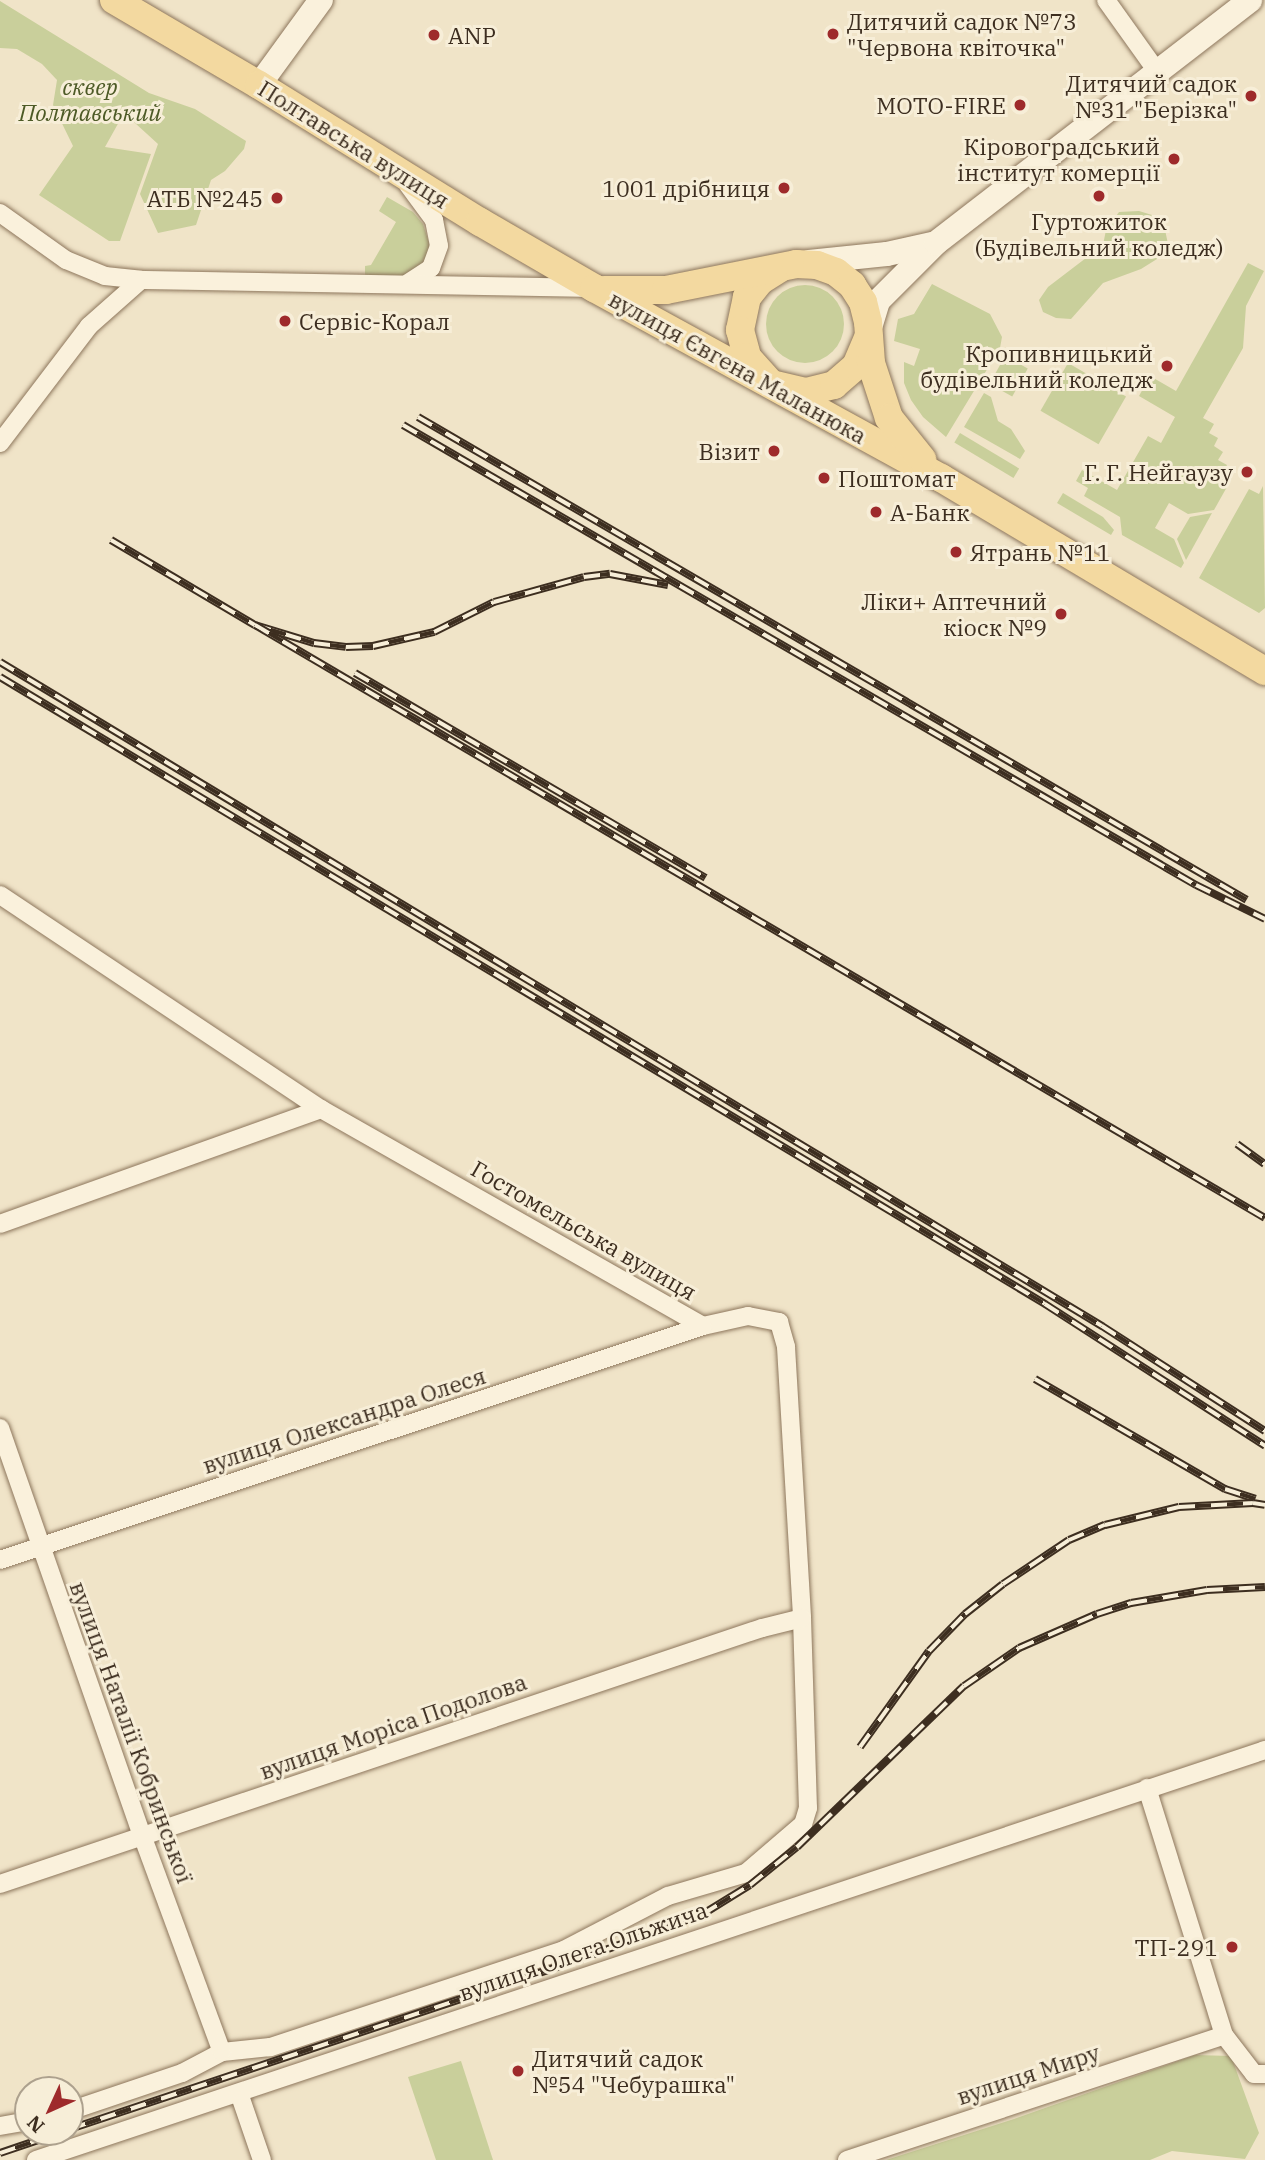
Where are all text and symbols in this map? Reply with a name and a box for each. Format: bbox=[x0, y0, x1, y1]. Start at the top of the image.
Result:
place label: Дитячий садок №73 "Червона квіточка" bbox=[847, 7, 1077, 61]
place label: ANP bbox=[448, 21, 496, 49]
marker: Дитячий садок №73 "Червона квіточка" bbox=[825, 26, 841, 42]
marker: ANP bbox=[426, 27, 442, 43]
place label: Дитячий садок №31 "Берізка" bbox=[1066, 69, 1237, 123]
park label: сквер Полтавський bbox=[19, 72, 161, 126]
street label: Полтавська вулиця bbox=[253, 74, 455, 214]
marker: Дитячий садок №31 "Берізка" bbox=[1243, 88, 1259, 104]
place label: МОТО-FIRE bbox=[876, 91, 1006, 119]
marker: МОТО-FIRE bbox=[1012, 97, 1028, 113]
place label: Кіровоградський інститут комерції bbox=[957, 132, 1160, 186]
marker: Кіровоградський інститут комерції bbox=[1166, 151, 1182, 167]
place label: 1001 дрібниця bbox=[602, 174, 770, 202]
marker: 1001 дрібниця bbox=[776, 180, 792, 196]
place label: АТБ №245 bbox=[147, 184, 263, 212]
marker: Гуртожиток (Будівельний коледж) bbox=[1091, 188, 1107, 204]
marker: АТБ №245 bbox=[269, 190, 285, 206]
place label: Гуртожиток (Будівельний коледж) bbox=[974, 207, 1224, 261]
street label: вулиця Євгена Маланюка bbox=[604, 285, 872, 449]
place label: Сервіс-Корал bbox=[299, 307, 450, 335]
marker: Сервіс-Корал bbox=[277, 313, 293, 329]
place label: Кропивницький будівельний коледж bbox=[921, 339, 1153, 393]
marker: Кропивницький будівельний коледж bbox=[1159, 358, 1175, 374]
place label: Візит bbox=[699, 437, 760, 465]
marker: Візит bbox=[766, 443, 782, 459]
place label: Г. Г. Нейгаузу bbox=[1084, 458, 1233, 486]
place label: Поштомат bbox=[838, 464, 956, 492]
marker: Г. Г. Нейгаузу bbox=[1239, 464, 1255, 480]
marker: Поштомат bbox=[816, 470, 832, 486]
place label: А-Банк bbox=[890, 498, 970, 526]
marker: А-Банк bbox=[868, 504, 884, 520]
place label: Ятрань №11 bbox=[970, 538, 1111, 566]
marker: Ятрань №11 bbox=[948, 544, 964, 560]
place label: Ліки+ Аптечний кіоск №9 bbox=[861, 587, 1047, 641]
marker: Ліки+ Аптечний кіоск №9 bbox=[1053, 606, 1069, 622]
street label: Гостомельська вулиця bbox=[467, 1154, 701, 1306]
street label: вулиця Олександра Олеся bbox=[199, 1361, 489, 1479]
street label: вулиця Наталії Кобринської bbox=[64, 1577, 200, 1887]
street label: вулиця Моріса Подолова bbox=[256, 1667, 530, 1785]
street label: вулиця Олега Ольжича bbox=[455, 1895, 711, 2007]
place label: ТП-291 bbox=[1134, 1933, 1218, 1961]
marker: ТП-291 bbox=[1224, 1939, 1240, 1955]
street label: вулиця Миру bbox=[953, 2038, 1103, 2110]
place label: Дитячий садок №54 "Чебурашка" bbox=[532, 2044, 735, 2098]
marker: Дитячий садок №54 "Чебурашка" bbox=[510, 2063, 526, 2079]
north arrow bbox=[14, 2076, 84, 2146]
text: N bbox=[22, 2111, 49, 2138]

